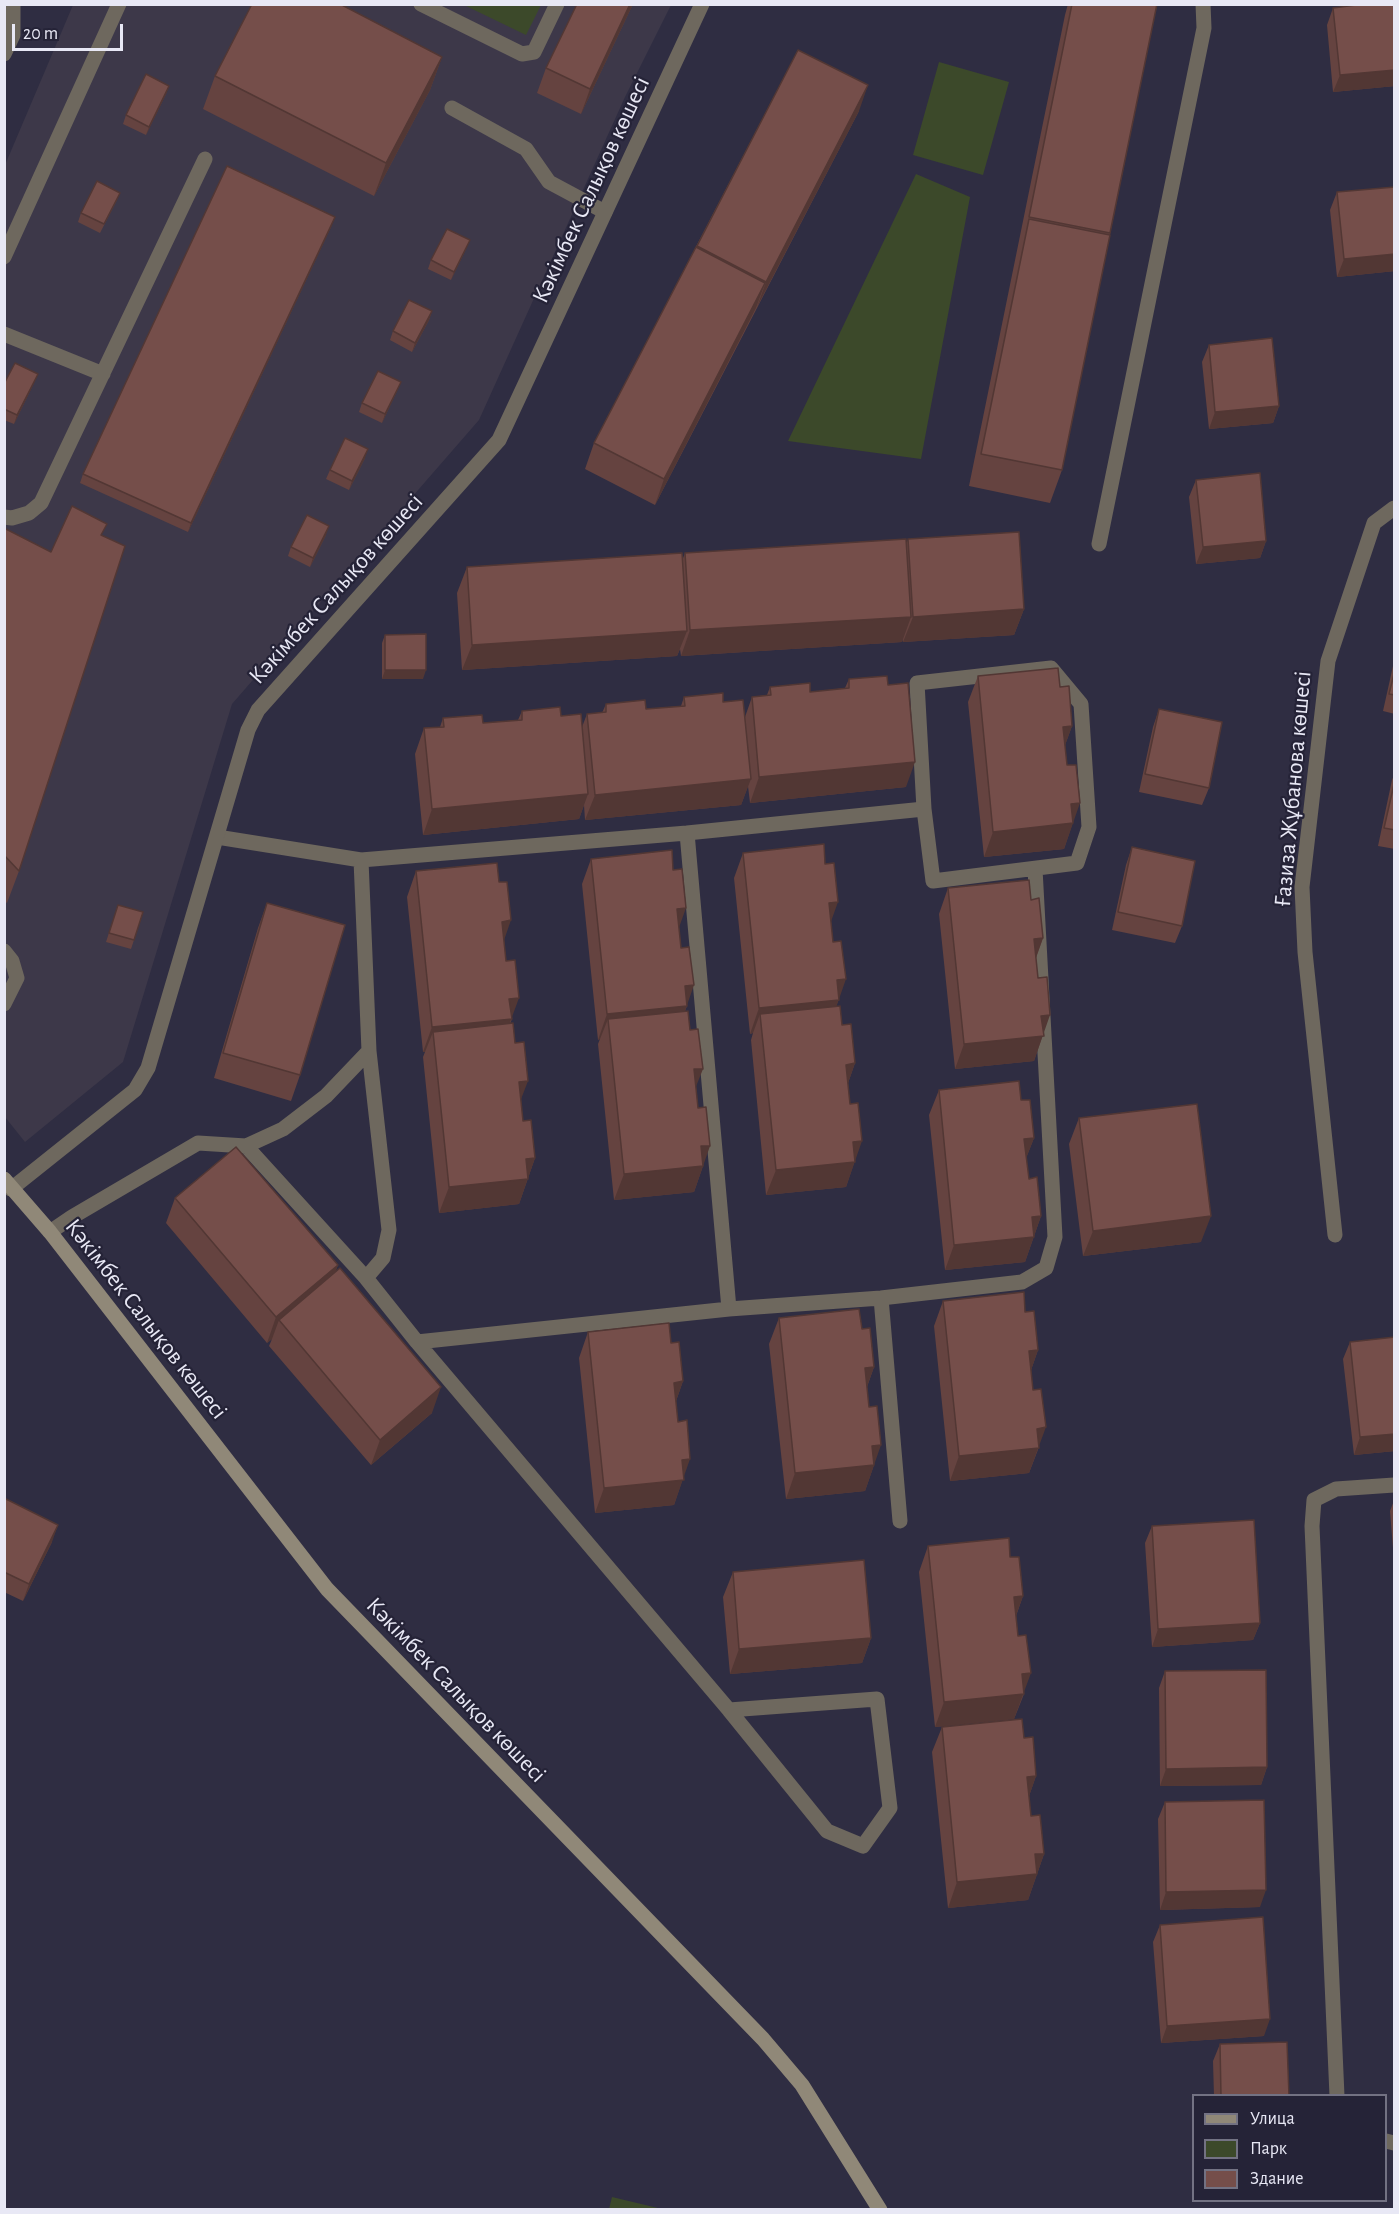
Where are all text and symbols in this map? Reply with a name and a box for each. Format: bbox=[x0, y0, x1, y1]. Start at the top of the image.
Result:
scale bar bbox=[15, 12, 126, 50]
text: 20 m bbox=[23, 25, 58, 43]
street label: Кәкімбек Салықов көшесі bbox=[526, 72, 656, 308]
street label: Кәкімбек Салықов көшесі bbox=[243, 488, 429, 690]
street label: Ғазиза Жұбанова көшесі bbox=[1268, 670, 1318, 908]
street label: Кәкімбек Салықов көшесі bbox=[59, 1213, 233, 1425]
street label: Кәкімбек Салықов көшесі bbox=[360, 1591, 552, 1789]
legend bbox=[1192, 2094, 1387, 2202]
text: Улица bbox=[1250, 2110, 1295, 2128]
text: Парк bbox=[1250, 2140, 1287, 2158]
text: Здание bbox=[1250, 2170, 1304, 2188]

